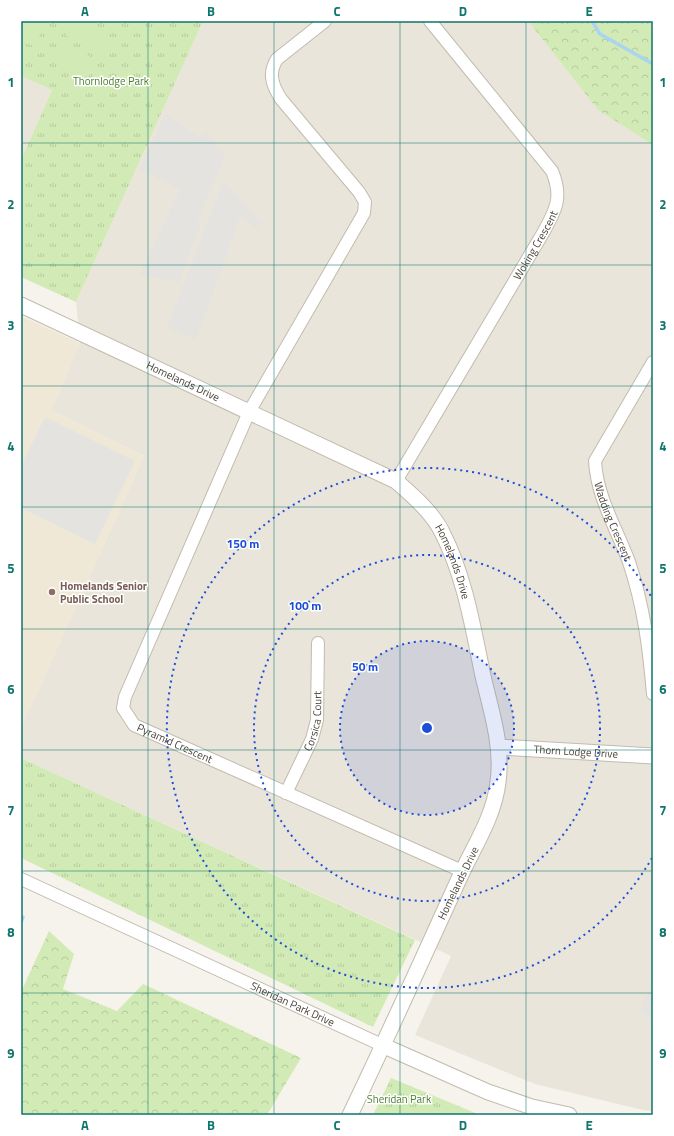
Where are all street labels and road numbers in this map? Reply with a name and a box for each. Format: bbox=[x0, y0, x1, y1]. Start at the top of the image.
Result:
street label: Woking Crescent bbox=[509, 208, 562, 283]
street label: Homelands Drive bbox=[144, 357, 223, 405]
street label: Wadding Crescent bbox=[590, 480, 636, 563]
street label: Homelands Drive bbox=[431, 521, 474, 601]
street label: Corsica Court bbox=[299, 691, 325, 754]
street label: Pyramid Crescent bbox=[134, 719, 215, 767]
street label: Thorn Lodge Drive bbox=[533, 741, 619, 762]
street label: Homelands Drive bbox=[433, 843, 483, 922]
street label: Sheridan Park Drive bbox=[248, 978, 338, 1030]

